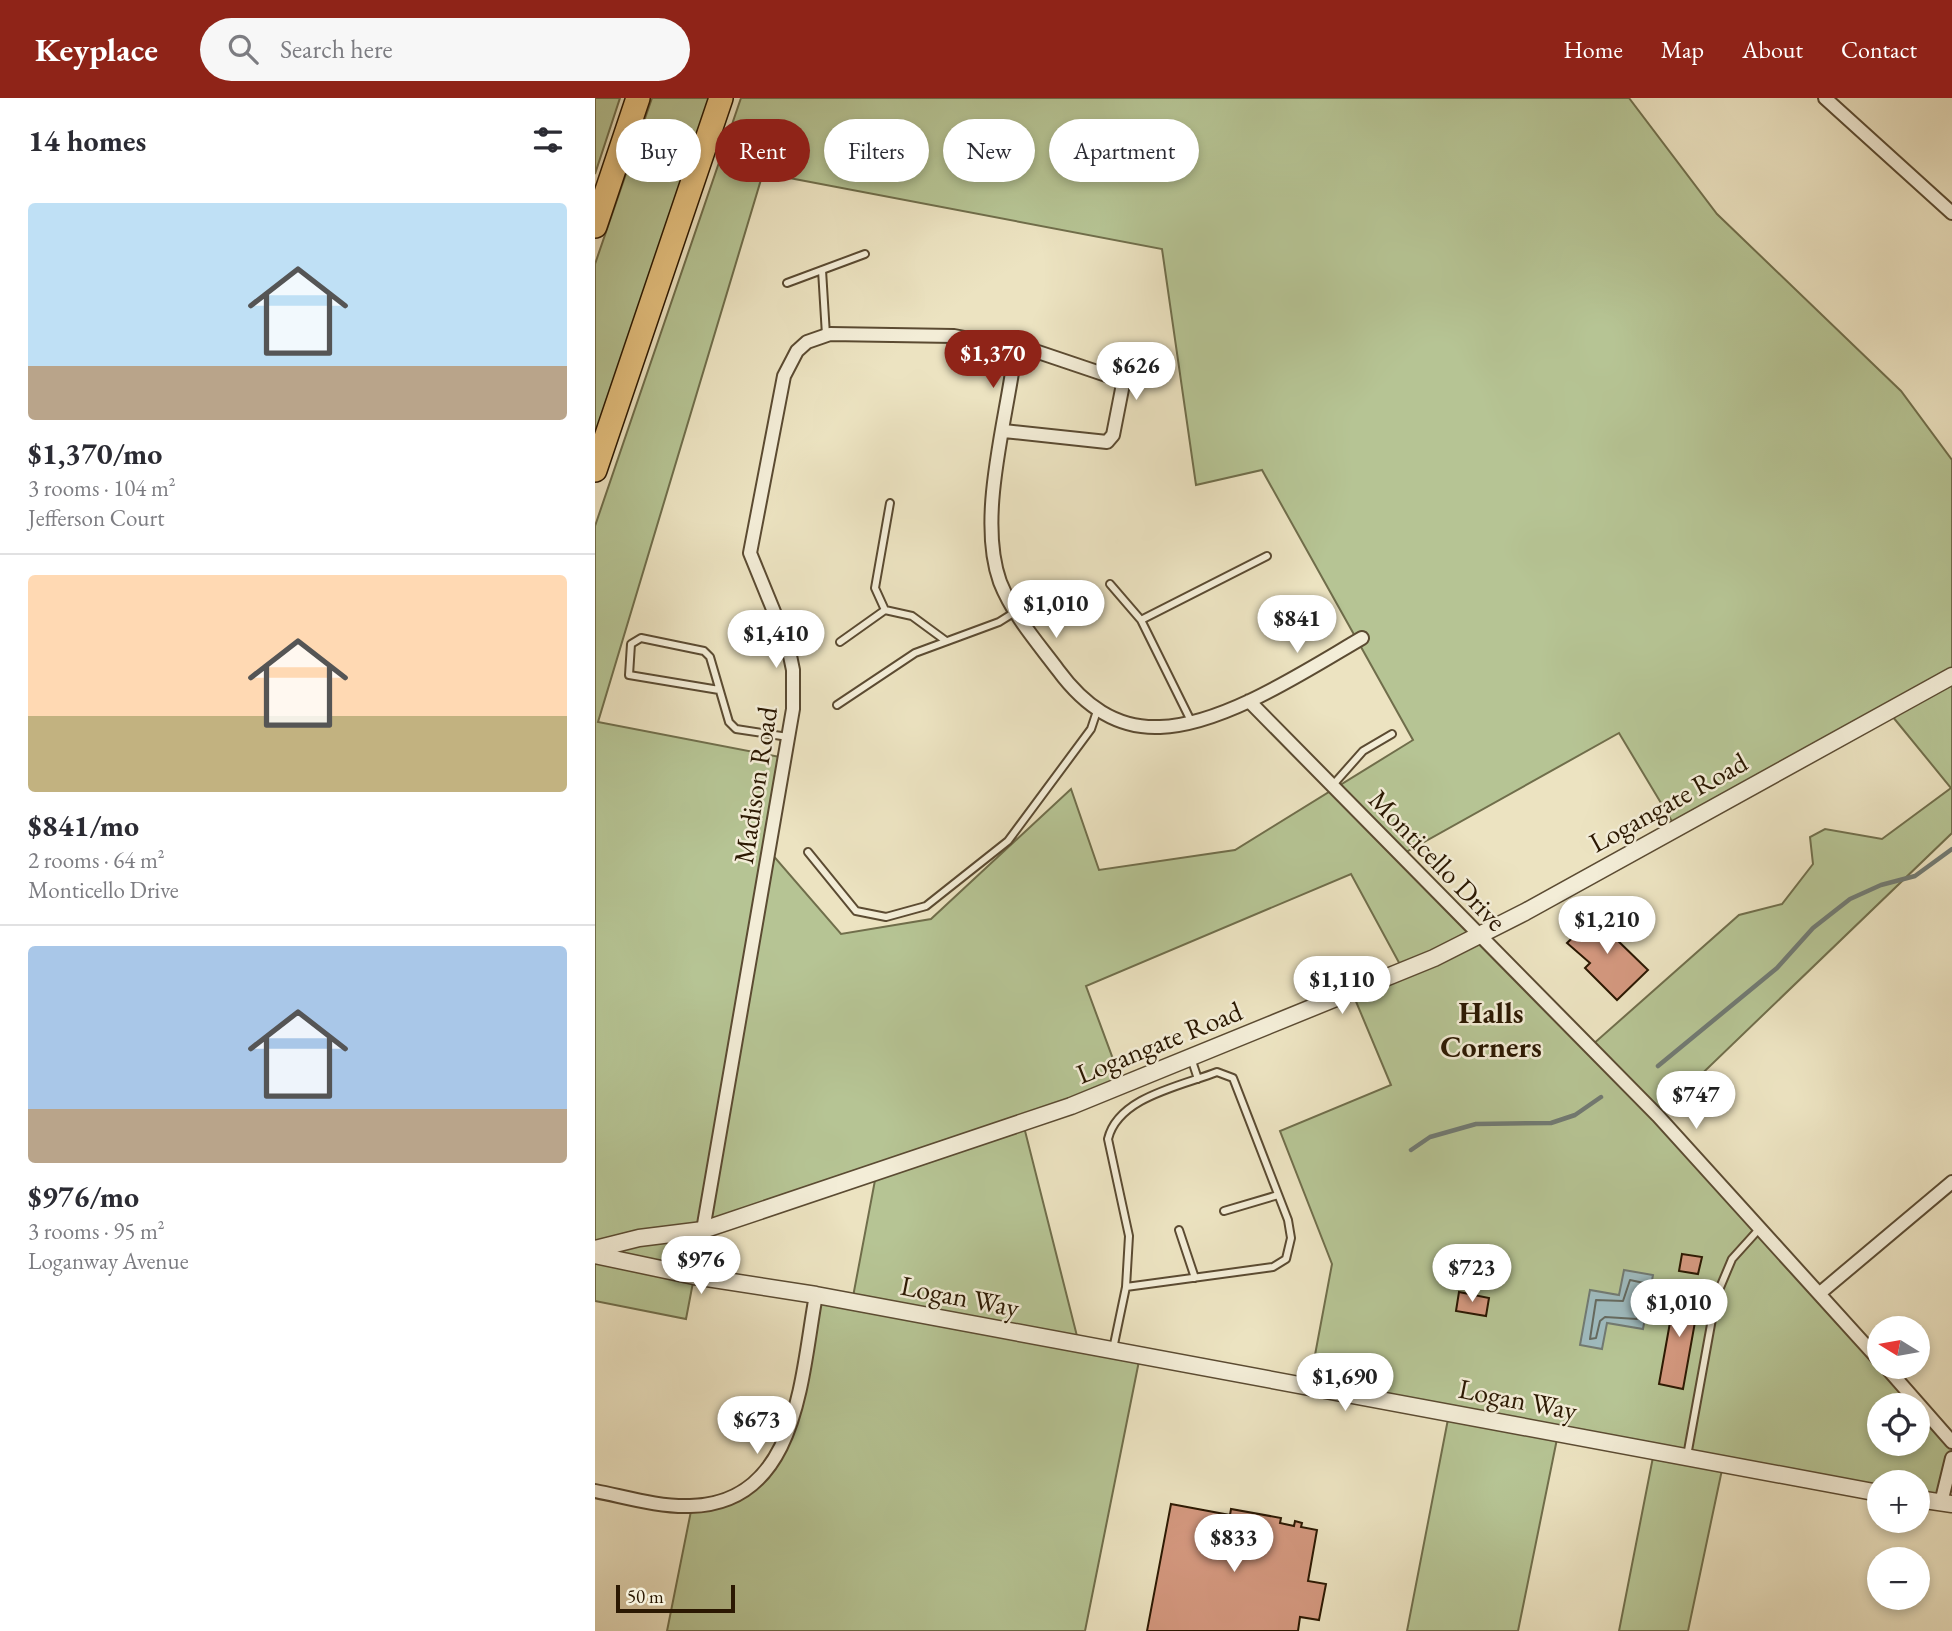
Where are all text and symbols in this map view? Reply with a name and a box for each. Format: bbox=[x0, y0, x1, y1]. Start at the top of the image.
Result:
search box bbox=[200, 18, 690, 81]
text: Keyplace bbox=[35, 28, 158, 71]
icon: search bbox=[224, 30, 262, 68]
text: Search here bbox=[280, 32, 393, 66]
text: Home bbox=[1563, 34, 1623, 65]
text: Map bbox=[1661, 34, 1704, 65]
text: About bbox=[1742, 34, 1803, 65]
text: Contact bbox=[1841, 34, 1917, 65]
chip: Buy bbox=[616, 119, 701, 182]
chip: Rent bbox=[715, 119, 810, 182]
chip: Filters bbox=[824, 119, 929, 182]
chip: New bbox=[943, 119, 1035, 182]
chip: Apartment bbox=[1049, 119, 1199, 182]
text: 14 homes bbox=[28, 121, 146, 160]
icon: filters bbox=[529, 121, 567, 159]
icon: home bbox=[235, 248, 361, 374]
pin: $1,370 bbox=[936, 330, 1050, 390]
text: $1,370 bbox=[961, 338, 1025, 368]
pin: $626 bbox=[1095, 342, 1177, 402]
text: $626 bbox=[1112, 350, 1160, 380]
text: $1,370/mo bbox=[28, 434, 162, 473]
text: 3 rooms · 104 m² bbox=[28, 473, 176, 503]
text: Jefferson Court bbox=[28, 503, 164, 533]
pin: $1,010 bbox=[999, 580, 1113, 640]
text: $1,010 bbox=[1024, 588, 1088, 618]
pin: $841 bbox=[1256, 596, 1338, 655]
text: $841 bbox=[1273, 603, 1321, 633]
pin: $1,410 bbox=[719, 610, 833, 670]
text: $1,410 bbox=[744, 618, 808, 648]
icon: home bbox=[235, 620, 361, 746]
street label: Madison Road bbox=[725, 703, 785, 866]
street label: Logangate Road bbox=[1582, 743, 1754, 860]
street label: Monticello Drive bbox=[1361, 782, 1515, 939]
text: $841/mo bbox=[28, 806, 139, 845]
text: 2 rooms · 64 m² bbox=[28, 845, 165, 875]
text: Monticello Drive bbox=[28, 875, 179, 905]
pin: $1,210 bbox=[1550, 896, 1664, 956]
text: $1,210 bbox=[1575, 904, 1639, 934]
pin: $1,110 bbox=[1285, 956, 1399, 1016]
text: $1,110 bbox=[1310, 964, 1374, 994]
icon: home bbox=[235, 991, 361, 1117]
street label: Logangate Road bbox=[1071, 992, 1248, 1092]
district label: Halls Corners bbox=[1440, 993, 1542, 1066]
pin: $747 bbox=[1655, 1072, 1737, 1131]
text: $747 bbox=[1672, 1079, 1720, 1109]
text: $976/mo bbox=[28, 1177, 139, 1216]
text: 3 rooms · 95 m² bbox=[28, 1216, 165, 1246]
pin: $976 bbox=[660, 1236, 742, 1296]
text: $976 bbox=[677, 1244, 725, 1274]
pin: $723 bbox=[1431, 1244, 1513, 1304]
text: Loganway Avenue bbox=[28, 1246, 189, 1276]
text: $723 bbox=[1448, 1252, 1496, 1282]
street label: Logan Way bbox=[898, 1267, 1023, 1325]
pin: $1,010 bbox=[1622, 1280, 1736, 1339]
text: $1,010 bbox=[1647, 1287, 1711, 1317]
north arrow bbox=[1867, 1316, 1930, 1379]
map controls bbox=[1867, 1316, 1930, 1610]
pin: $1,690 bbox=[1288, 1354, 1402, 1413]
text: $1,690 bbox=[1313, 1361, 1377, 1391]
street label: Logan Way bbox=[1456, 1370, 1581, 1428]
button: locate bbox=[1867, 1393, 1930, 1456]
pin: $673 bbox=[716, 1396, 798, 1456]
text: $673 bbox=[733, 1404, 781, 1434]
button: + bbox=[1867, 1470, 1930, 1533]
pin: $833 bbox=[1193, 1514, 1275, 1574]
text: $833 bbox=[1210, 1522, 1258, 1552]
button: − bbox=[1867, 1547, 1930, 1610]
scale bar bbox=[616, 1582, 735, 1614]
text: 50 m bbox=[627, 1584, 664, 1609]

